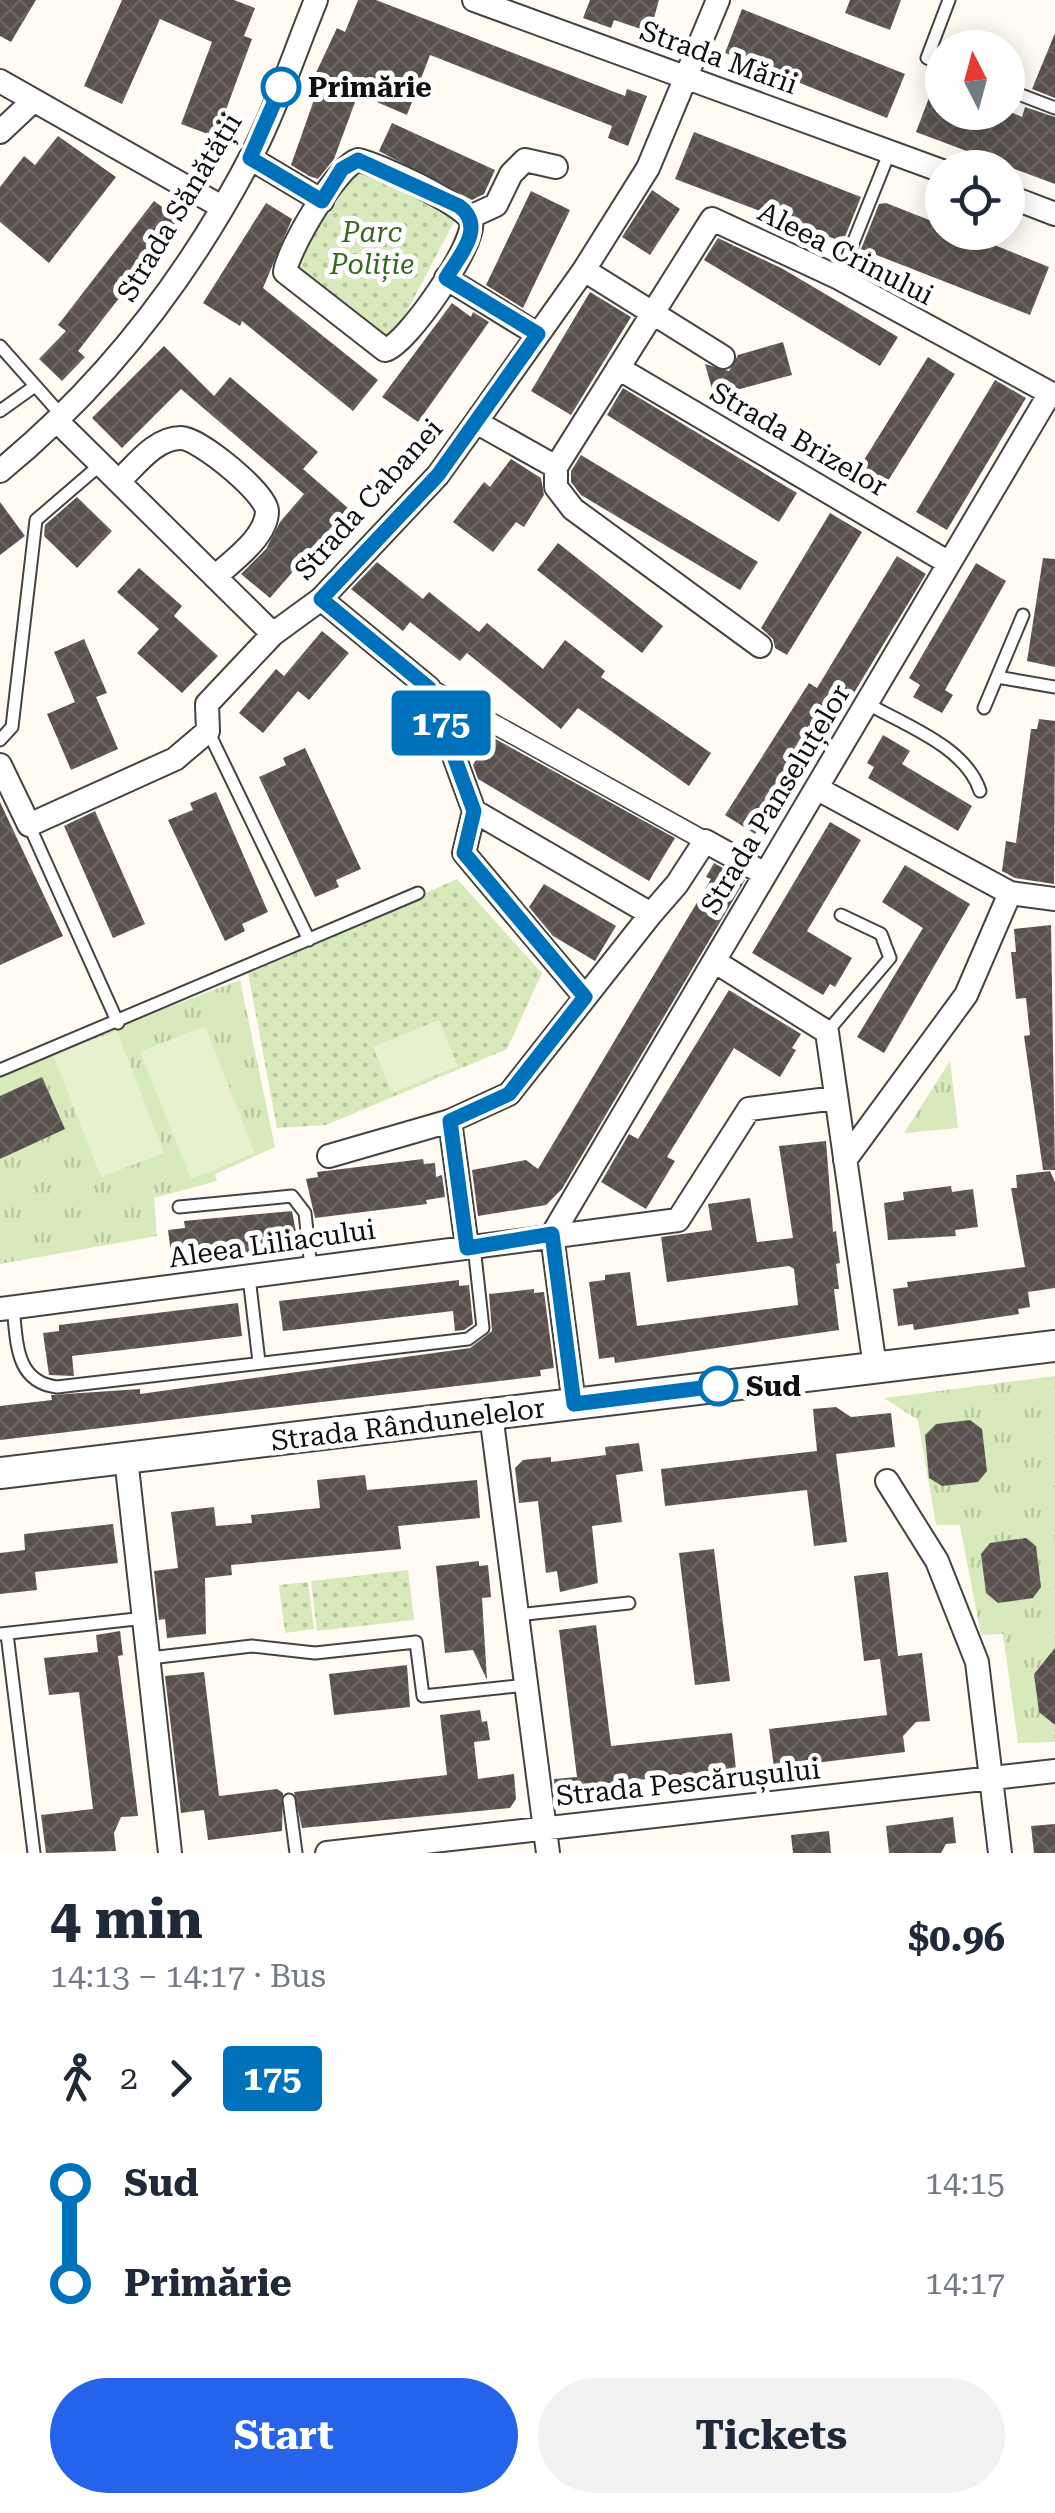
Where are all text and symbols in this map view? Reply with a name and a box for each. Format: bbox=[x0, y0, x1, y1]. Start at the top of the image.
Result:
street label: Strada Mării bbox=[636, 14, 802, 101]
north arrow bbox=[925, 30, 1025, 130]
map controls bbox=[925, 30, 1025, 250]
marker: Primărie bbox=[262, 68, 300, 106]
place label: Primărie bbox=[308, 71, 432, 104]
street label: Strada Sănătății bbox=[110, 107, 250, 308]
button: locate bbox=[925, 150, 1025, 250]
street label: Aleea Crinului bbox=[752, 195, 939, 312]
park label: Parc Poliție bbox=[329, 216, 414, 283]
street label: Strada Brizelor bbox=[704, 375, 893, 503]
street label: Strada Cabanei bbox=[288, 412, 449, 586]
street label: Strada Panseluțelor bbox=[694, 679, 859, 921]
line badge: 175 bbox=[384, 690, 498, 756]
text: 175 bbox=[412, 703, 470, 744]
street label: Aleea Liliacului bbox=[166, 1213, 378, 1274]
marker: Sud bbox=[699, 1367, 737, 1405]
place label: Sud bbox=[746, 1370, 801, 1403]
street label: Strada Rândunelelor bbox=[269, 1391, 547, 1458]
street label: Strada Pescărușului bbox=[554, 1752, 822, 1815]
text: 4 min bbox=[50, 1887, 203, 1951]
text: $0.96 bbox=[908, 1916, 1005, 1960]
text: 14:13 – 14:17 · Bus bbox=[50, 1957, 326, 1995]
icon: walk bbox=[50, 2051, 105, 2106]
icon: forward bbox=[153, 2051, 208, 2106]
text: 175 bbox=[243, 2058, 302, 2099]
text: 2 bbox=[120, 2059, 138, 2097]
text: Sud bbox=[124, 2161, 199, 2205]
text: 14:15 bbox=[925, 2164, 1005, 2202]
text: Primărie bbox=[124, 2261, 292, 2305]
text: 14:17 bbox=[925, 2264, 1005, 2302]
button: Start bbox=[50, 2378, 518, 2493]
button: Tickets bbox=[538, 2378, 1005, 2493]

